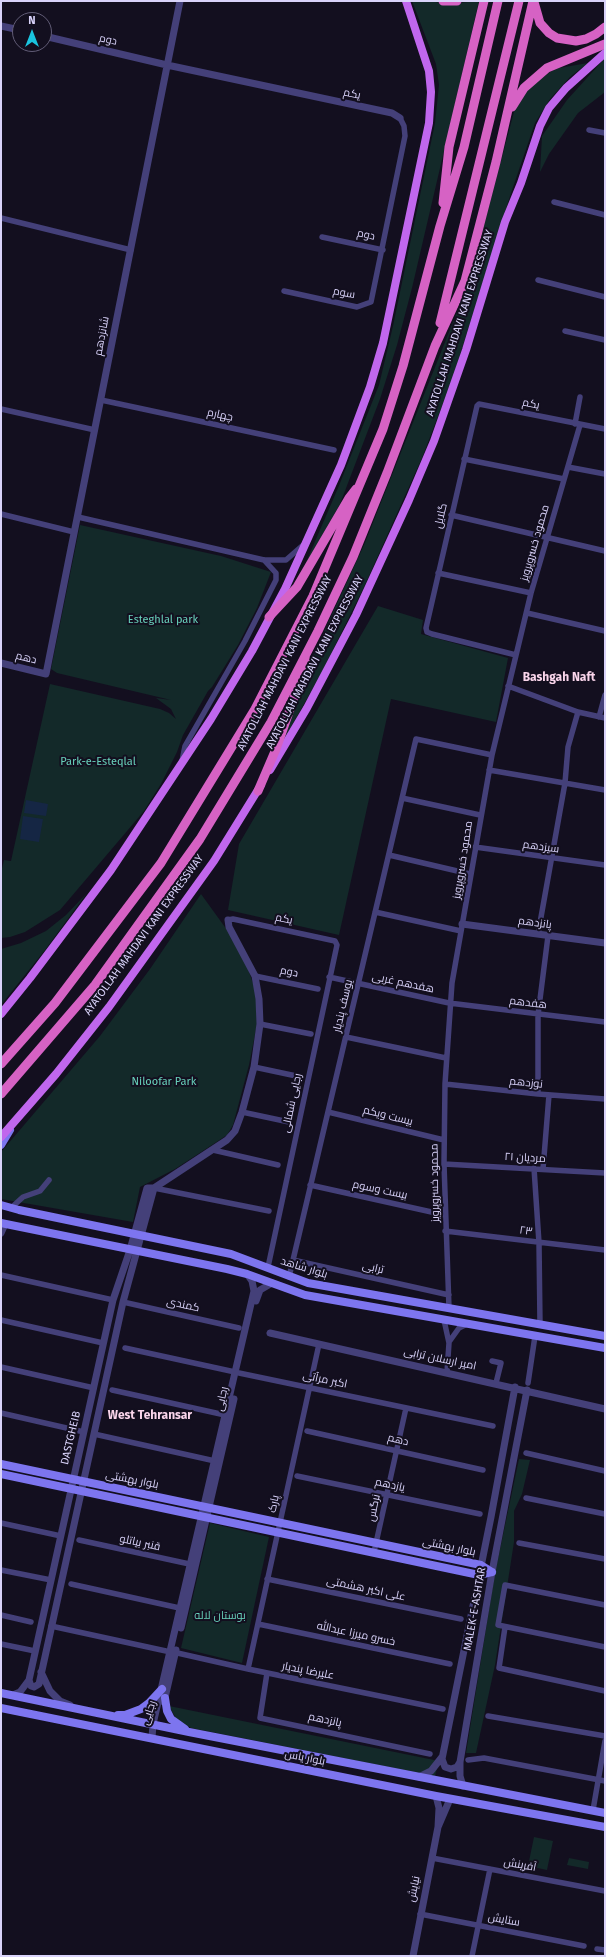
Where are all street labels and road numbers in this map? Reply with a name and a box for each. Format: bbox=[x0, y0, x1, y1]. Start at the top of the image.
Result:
street label: دوم bbox=[98, 32, 118, 48]
street label: یکم bbox=[342, 86, 362, 102]
street label: دوم bbox=[356, 227, 376, 243]
street label: AYATOLLAH MAHDAVI KANI EXPRESSWAY bbox=[424, 228, 496, 418]
street label: سوم bbox=[332, 284, 356, 302]
street label: شانزدهم bbox=[92, 315, 112, 357]
street label: یکم bbox=[521, 396, 541, 412]
street label: چهارم bbox=[206, 406, 234, 424]
street label: گلایل bbox=[432, 502, 450, 530]
street label: محمود خسروپرویز bbox=[518, 503, 552, 583]
street label: AYATOLLAH MAHDAVI KANI EXPRESSWAY bbox=[235, 573, 335, 753]
street label: AYATOLLAH MAHDAVI KANI EXPRESSWAY bbox=[263, 573, 367, 751]
street label: دهم bbox=[14, 649, 38, 667]
street label: محمود خسروپرویز bbox=[450, 820, 476, 900]
street label: سیزدهم bbox=[522, 838, 560, 856]
street label: AYATOLLAH MAHDAVI KANI EXPRESSWAY bbox=[81, 852, 207, 1018]
street label: یکم bbox=[274, 911, 294, 927]
street label: پانزدهم bbox=[517, 914, 553, 932]
street label: دوم bbox=[279, 964, 299, 980]
street label: هفدهم غربی bbox=[371, 970, 435, 996]
street label: یوسف پندیار bbox=[330, 978, 356, 1034]
street label: هفدهم bbox=[508, 994, 548, 1012]
street label: رجایی شمالی bbox=[279, 1072, 305, 1134]
street label: نوزدهم bbox=[509, 1075, 543, 1091]
street label: بیست ویکم bbox=[362, 1103, 414, 1129]
street label: محمود خسروپرویز bbox=[428, 1143, 442, 1223]
street label: ۲۱ مردیان bbox=[504, 1150, 546, 1166]
street label: بیست وسوم bbox=[351, 1178, 409, 1202]
street label: ۲۳ bbox=[519, 1224, 533, 1238]
street label: بلوار شاهد bbox=[279, 1255, 329, 1281]
street label: ترابی bbox=[361, 1259, 385, 1277]
street label: کمندی bbox=[165, 1295, 201, 1315]
street label: امیر ارسلان ترابی bbox=[402, 1345, 478, 1373]
street label: اکبر مرآتی bbox=[301, 1369, 349, 1391]
street label: رجایی bbox=[213, 1385, 231, 1413]
street label: DASTGHEIB bbox=[58, 1410, 84, 1466]
street label: دهم bbox=[386, 1431, 410, 1449]
street label: بلوار بهشتی bbox=[104, 1468, 160, 1492]
street label: یازدهم bbox=[374, 1475, 406, 1495]
street label: نرگس bbox=[365, 1493, 383, 1523]
street label: پارک bbox=[266, 1494, 282, 1514]
street label: قنبر بیاتلو bbox=[118, 1532, 162, 1554]
street label: بلوار بهشتی bbox=[421, 1535, 477, 1559]
street label: MALEK-E-ASHTAR bbox=[461, 1566, 489, 1652]
street label: علی اکبر هشمتی bbox=[325, 1574, 407, 1604]
street label: خسرو میرزا عبدالله bbox=[315, 1619, 397, 1649]
street label: علیرضا پندیار bbox=[281, 1659, 335, 1683]
street label: رجایی bbox=[139, 1699, 159, 1727]
street label: پانزدهم bbox=[307, 1710, 343, 1730]
street label: بلوار یاس bbox=[284, 1748, 326, 1768]
street label: آفرینش bbox=[503, 1855, 537, 1875]
street label: نیایش bbox=[405, 1875, 423, 1903]
street label: ستایش bbox=[487, 1910, 521, 1930]

